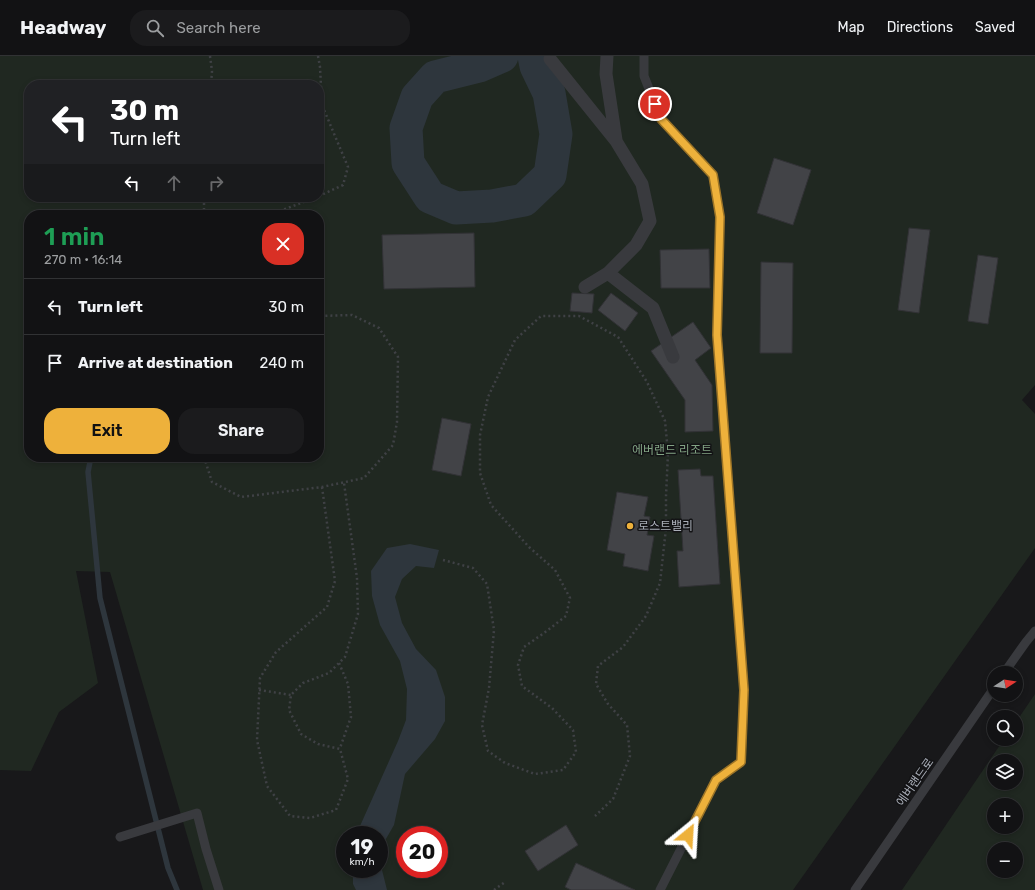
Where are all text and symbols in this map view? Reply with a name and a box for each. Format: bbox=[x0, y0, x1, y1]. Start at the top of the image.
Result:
search box bbox=[130, 10, 410, 46]
text: Headway bbox=[20, 16, 106, 39]
icon: search bbox=[144, 17, 166, 39]
text: Search here bbox=[176, 19, 261, 37]
text: Map bbox=[838, 19, 865, 36]
text: Directions bbox=[887, 19, 953, 36]
text: Saved bbox=[975, 19, 1015, 36]
pin bbox=[638, 87, 672, 121]
icon: arrive bbox=[644, 93, 666, 115]
text: 30 m bbox=[110, 94, 179, 127]
icon: left bbox=[44, 96, 96, 148]
text: Turn left bbox=[110, 128, 180, 150]
icon: left bbox=[121, 172, 143, 194]
icon: ahead bbox=[163, 172, 185, 194]
icon: right bbox=[205, 172, 227, 194]
text: 1 min bbox=[44, 223, 104, 251]
button: close bbox=[262, 223, 304, 265]
text: 270 m · 16:14 bbox=[44, 252, 122, 267]
icon: left bbox=[44, 296, 66, 318]
text: Turn left bbox=[78, 298, 143, 316]
text: 30 m bbox=[268, 298, 304, 316]
icon: arrive bbox=[44, 352, 66, 374]
text: Arrive at destination bbox=[78, 354, 233, 372]
text: 240 m bbox=[259, 354, 304, 372]
button: Exit bbox=[44, 408, 170, 454]
button: Share bbox=[178, 408, 304, 454]
park label: 에버랜드 리조트 bbox=[632, 443, 712, 457]
place label: 로스트밸리 bbox=[638, 519, 693, 533]
marker: 로스트밸리 bbox=[625, 521, 635, 531]
north arrow bbox=[987, 666, 1023, 702]
map controls bbox=[987, 666, 1023, 878]
button: search bbox=[987, 710, 1023, 746]
button: layers bbox=[987, 754, 1023, 790]
street label: 에버랜드로 bbox=[893, 755, 937, 809]
button: + bbox=[987, 798, 1023, 834]
position arrow bbox=[667, 814, 709, 856]
speed limit sign: 20 bbox=[396, 826, 448, 878]
text: 19 bbox=[351, 835, 373, 859]
button: − bbox=[987, 842, 1023, 878]
text: km/h bbox=[350, 856, 374, 868]

